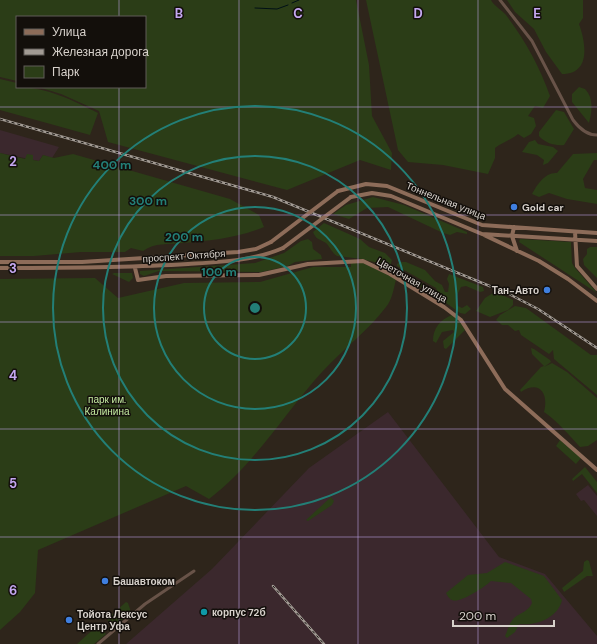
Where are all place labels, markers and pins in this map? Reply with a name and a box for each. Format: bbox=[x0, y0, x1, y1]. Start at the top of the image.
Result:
place label: Gold car bbox=[522, 201, 563, 214]
marker: Gold car bbox=[509, 202, 519, 212]
place label: Тан-Авто bbox=[492, 284, 539, 297]
marker: Тан-Авто bbox=[542, 285, 552, 295]
centre of rings bbox=[248, 301, 262, 315]
place label: Башавтоком bbox=[113, 575, 175, 588]
marker: Башавтоком bbox=[100, 576, 110, 586]
place label: корпус 72б bbox=[212, 606, 266, 619]
marker: корпус 72б bbox=[199, 607, 209, 617]
place label: Тойота Лексус Центр Уфа bbox=[77, 608, 148, 633]
marker: Тойота Лексус Центр Уфа bbox=[64, 615, 74, 625]

